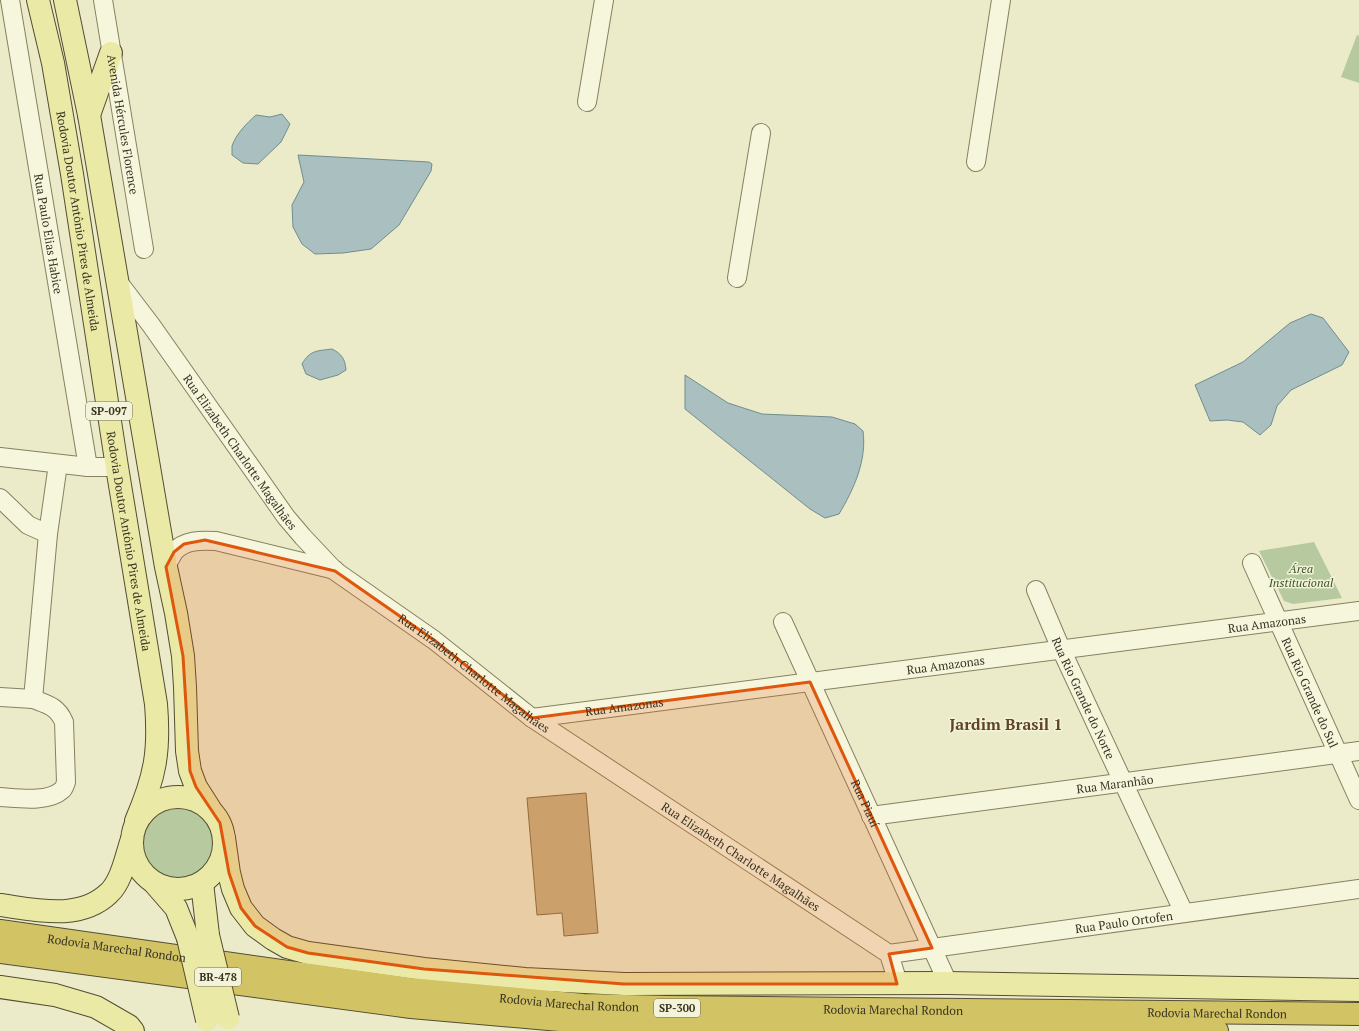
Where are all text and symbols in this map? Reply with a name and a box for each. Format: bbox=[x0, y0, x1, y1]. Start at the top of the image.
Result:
street label: Avenida Hércules Florence bbox=[105, 53, 142, 195]
street label: Rodovia Doutor Antônio Pires de Almeida bbox=[54, 110, 104, 332]
street label: Rua Paulo Elias Habice bbox=[32, 173, 66, 295]
street label: Rua Elizabeth Charlotte Magalhães bbox=[180, 371, 301, 533]
road number: SP-097 bbox=[86, 402, 132, 420]
street label: Rodovia Doutor Antônio Pires de Almeida bbox=[104, 430, 155, 652]
park label: Área Institucional bbox=[1268, 561, 1334, 590]
street label: Rua Elizabeth Charlotte Magalhães bbox=[396, 610, 553, 735]
street label: Rua Amazonas bbox=[1227, 610, 1307, 635]
street label: Rua Rio Grande do Norte bbox=[1049, 635, 1119, 761]
street label: Rua Rio Grande do Sul bbox=[1279, 635, 1342, 750]
street label: Rua Amazonas bbox=[906, 652, 986, 677]
street label: Rua Amazonas bbox=[584, 694, 664, 719]
district label: Jardim Brasil 1 bbox=[949, 713, 1063, 735]
street label: Rua Maranhão bbox=[1075, 771, 1155, 796]
street label: Rua Piauí bbox=[848, 777, 883, 830]
street label: Rua Elizabeth Charlotte Magalhães bbox=[659, 798, 823, 914]
street label: Rua Paulo Ortofen bbox=[1074, 907, 1174, 936]
street label: Rodovia Marechal Rondon bbox=[47, 930, 187, 965]
road number: BR-478 bbox=[195, 968, 241, 986]
street label: Rodovia Marechal Rondon bbox=[499, 990, 639, 1014]
road number: SP-300 bbox=[654, 999, 700, 1017]
street label: Rodovia Marechal Rondon bbox=[823, 1001, 963, 1018]
street label: Rodovia Marechal Rondon bbox=[1147, 1004, 1287, 1021]

